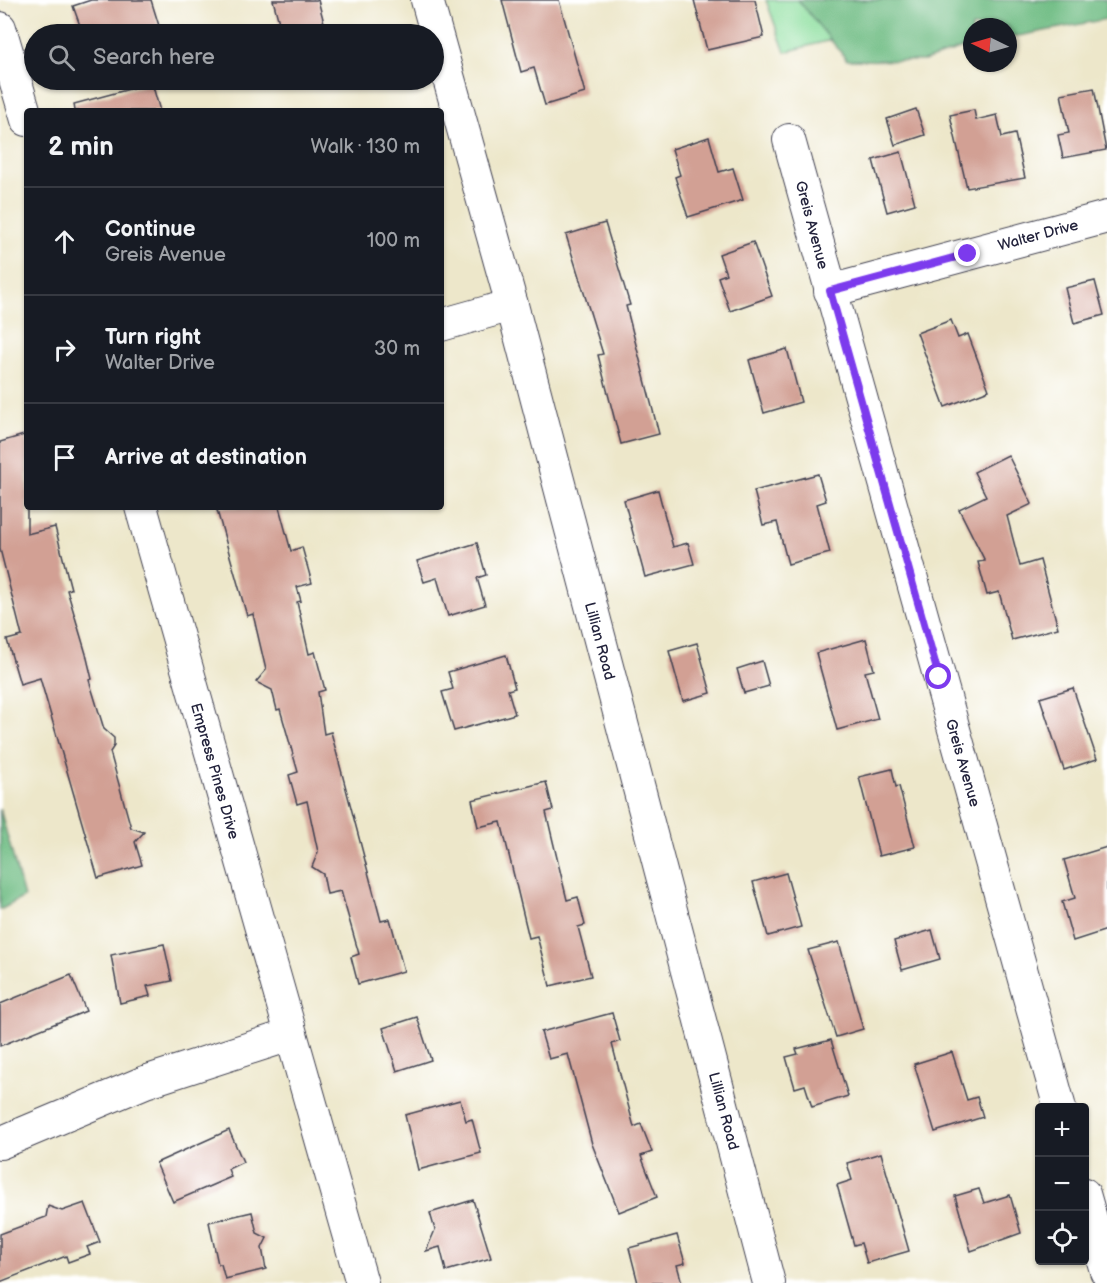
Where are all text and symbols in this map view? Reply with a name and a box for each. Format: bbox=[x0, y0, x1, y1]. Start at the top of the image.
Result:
north arrow bbox=[963, 18, 1017, 72]
search box bbox=[24, 24, 444, 90]
icon: search bbox=[45, 41, 78, 74]
text: Search here bbox=[93, 44, 215, 71]
text: 2 min bbox=[48, 132, 114, 163]
text: Walk · 130 m bbox=[311, 135, 420, 159]
street label: Greis Avenue bbox=[791, 179, 832, 271]
text: Continue bbox=[105, 216, 195, 243]
street label: Walter Drive bbox=[996, 216, 1080, 255]
icon: ahead bbox=[48, 225, 81, 258]
text: 100 m bbox=[367, 229, 420, 253]
route end bbox=[954, 240, 980, 266]
text: Greis Avenue bbox=[105, 243, 226, 267]
text: Turn right bbox=[105, 324, 201, 351]
icon: right bbox=[48, 333, 81, 366]
text: 30 m bbox=[374, 337, 420, 361]
text: Walter Drive bbox=[105, 351, 215, 375]
icon: arrive bbox=[48, 441, 81, 474]
text: Arrive at destination bbox=[105, 444, 307, 471]
street label: Lillian Road bbox=[580, 600, 619, 682]
route start bbox=[925, 663, 951, 689]
street label: Empress Pines Drive bbox=[186, 701, 243, 842]
street label: Greis Avenue bbox=[941, 717, 984, 809]
street label: Lillian Road bbox=[704, 1070, 743, 1152]
map controls bbox=[1035, 1103, 1089, 1265]
button: + bbox=[1035, 1103, 1089, 1157]
button: − bbox=[1035, 1157, 1089, 1211]
button: locate bbox=[1035, 1211, 1089, 1265]

